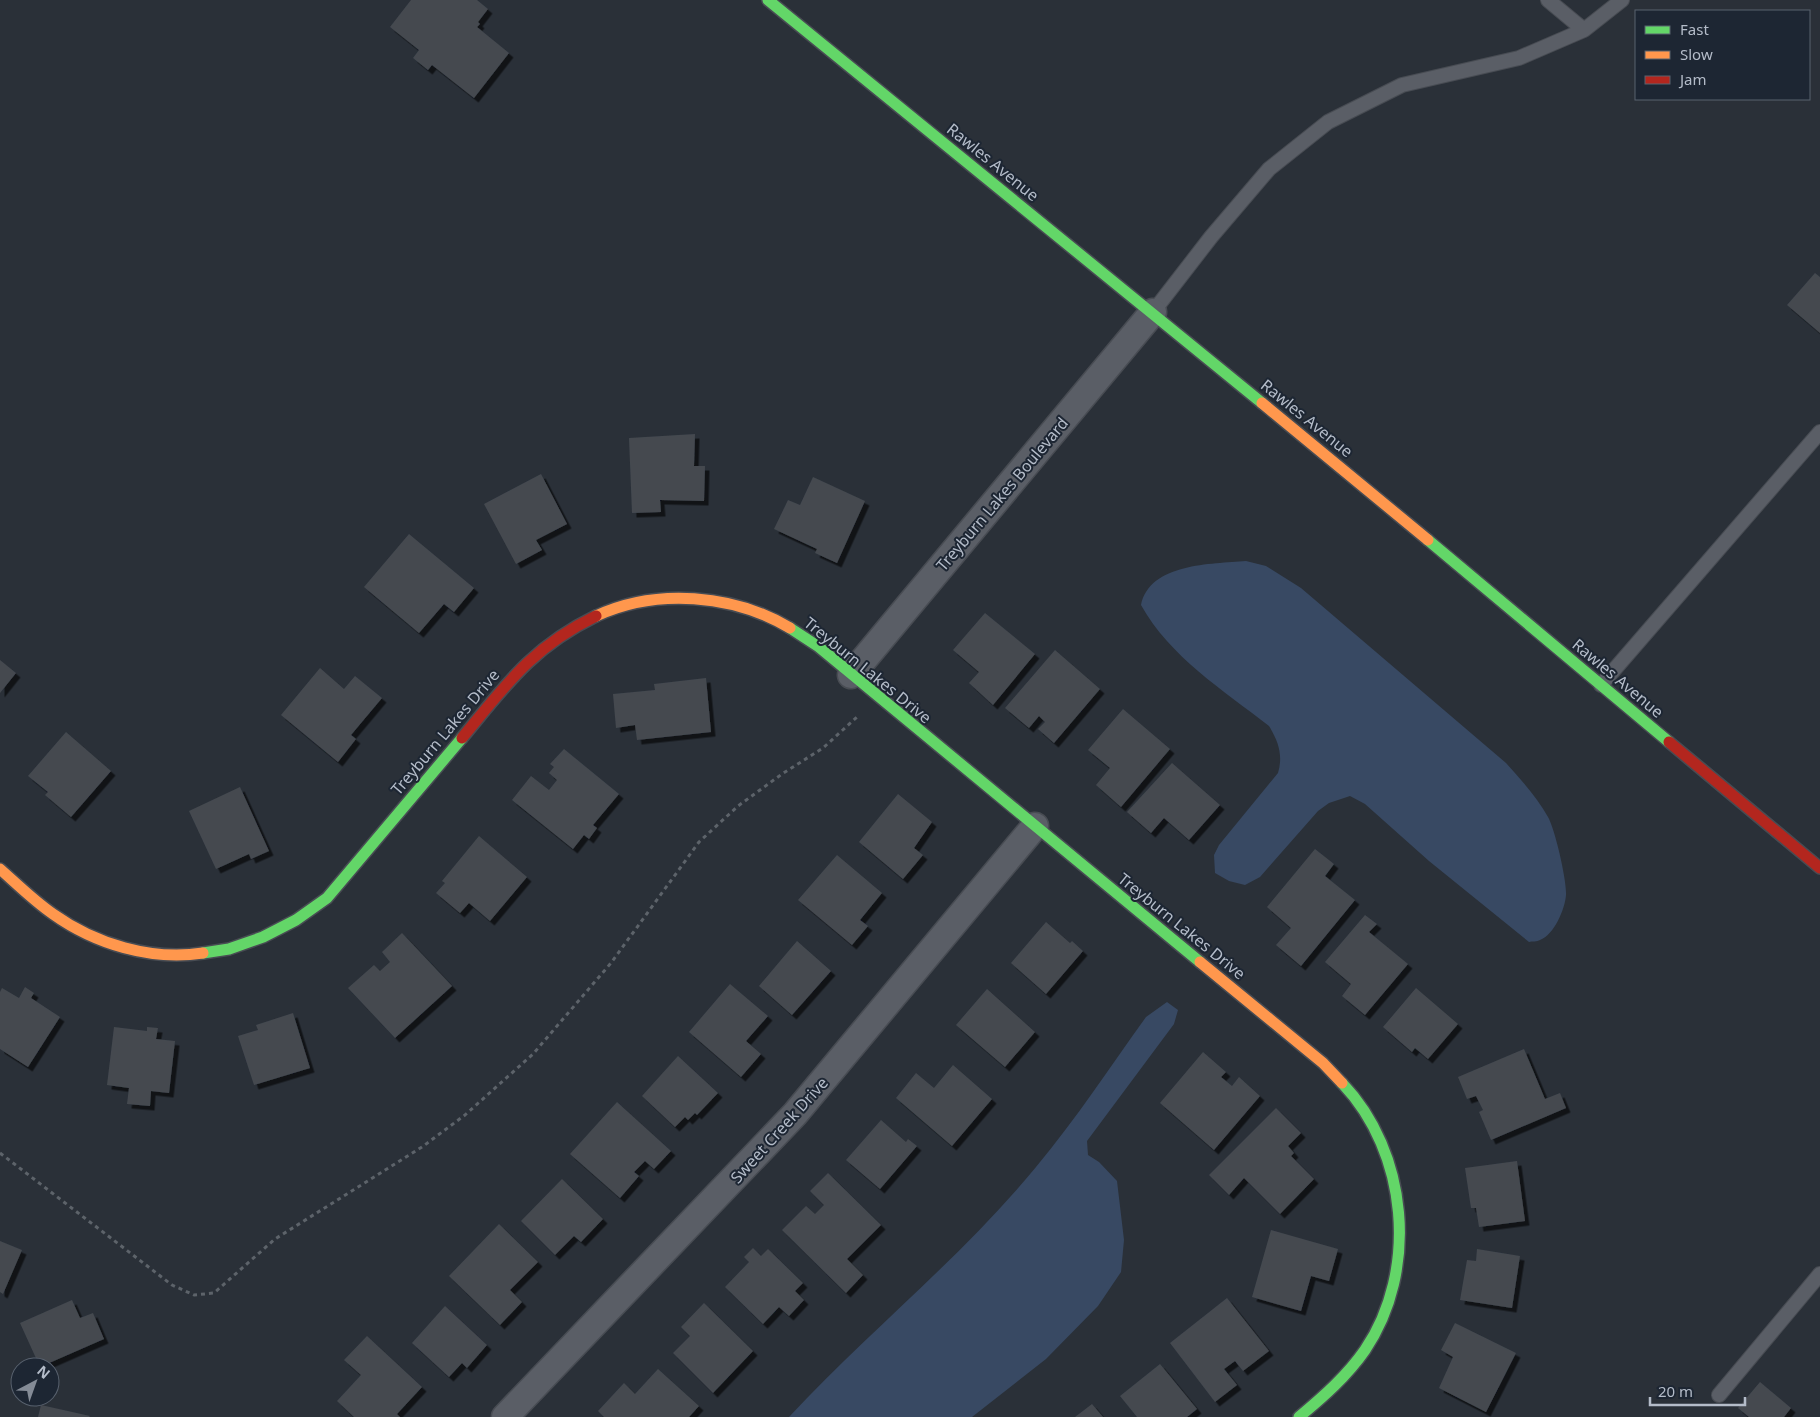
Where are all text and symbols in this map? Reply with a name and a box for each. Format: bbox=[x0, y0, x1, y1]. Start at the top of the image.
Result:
legend bbox=[1635, 10, 1810, 100]
text: Fast bbox=[1680, 19, 1709, 39]
text: Slow bbox=[1680, 44, 1713, 64]
text: Jam bbox=[1678, 69, 1707, 89]
street label: Rawles Avenue bbox=[942, 118, 1044, 206]
street label: Rawles Avenue bbox=[1256, 374, 1358, 462]
street label: Treyburn Lakes Boulevard bbox=[931, 412, 1073, 576]
street label: Treyburn Lakes Drive bbox=[800, 612, 936, 728]
street label: Rawles Avenue bbox=[1568, 633, 1668, 723]
street label: Treyburn Lakes Drive bbox=[386, 664, 504, 800]
street label: Treyburn Lakes Drive bbox=[1114, 868, 1250, 984]
street label: Sweet Creek Drive bbox=[725, 1072, 833, 1188]
north arrow bbox=[10, 1357, 60, 1407]
text: N bbox=[33, 1361, 54, 1383]
scale bar bbox=[1650, 1374, 1745, 1406]
text: 20 m bbox=[1658, 1381, 1693, 1401]

